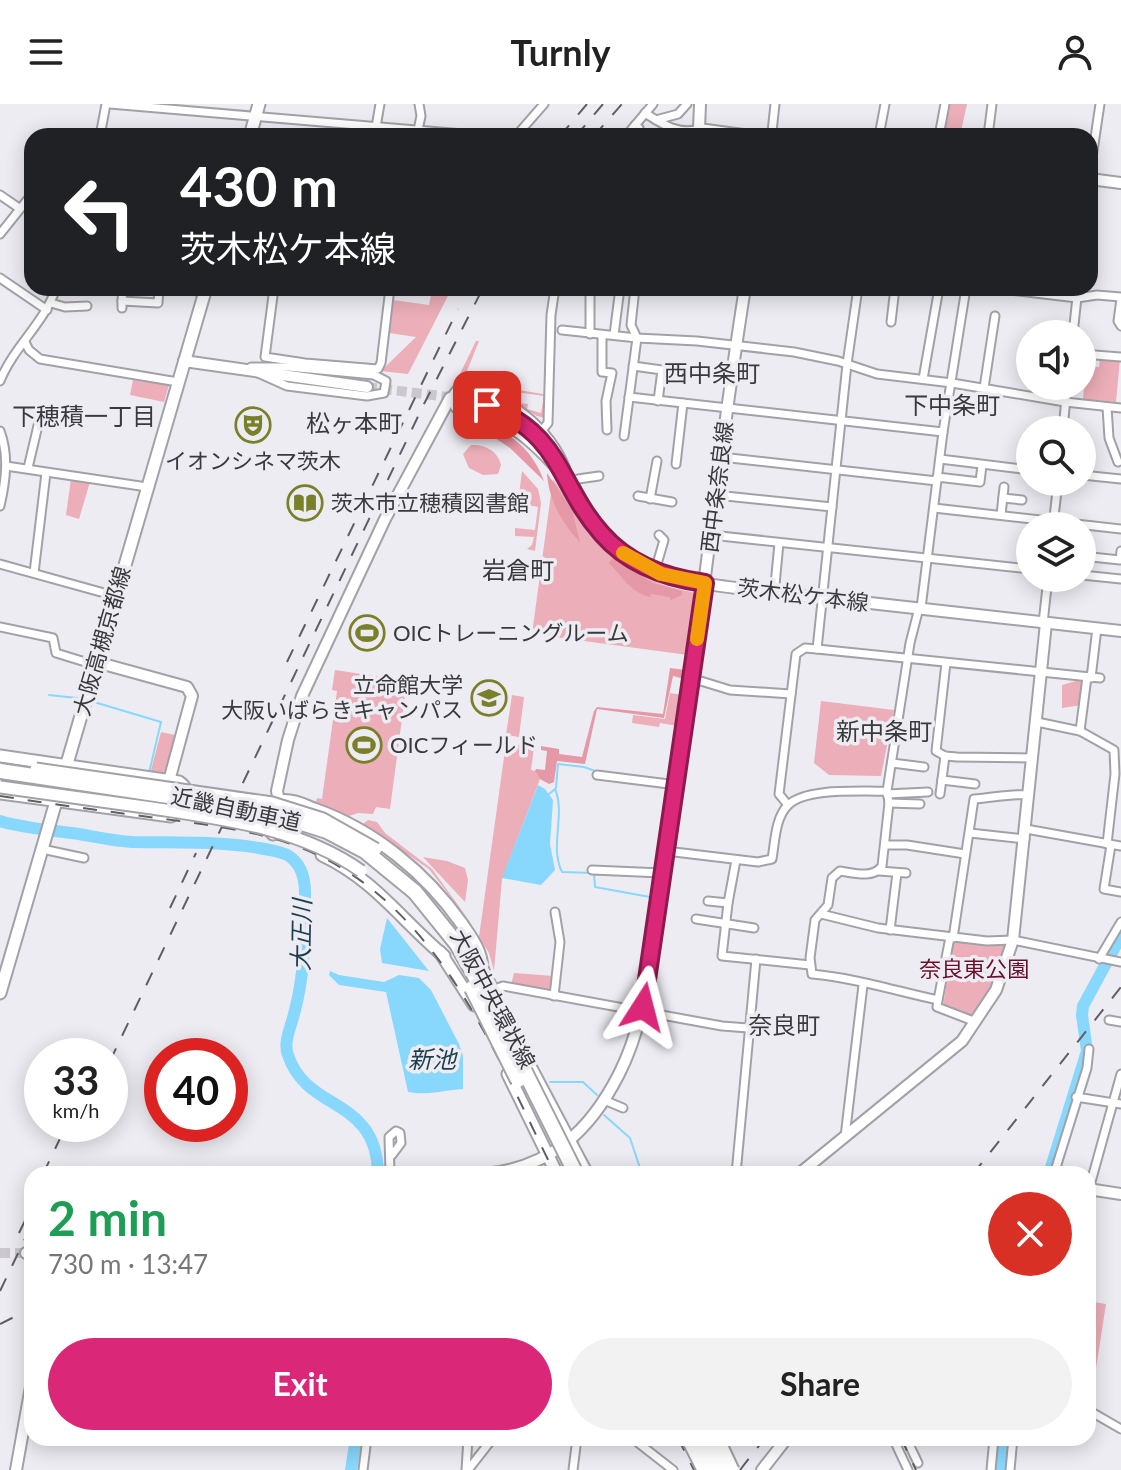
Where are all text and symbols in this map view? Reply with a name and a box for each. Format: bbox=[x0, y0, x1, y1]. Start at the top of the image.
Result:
icon: menu bbox=[24, 30, 68, 74]
text: Turnly bbox=[510, 30, 611, 74]
icon: person bbox=[1053, 30, 1097, 74]
text: 430 m bbox=[180, 152, 338, 219]
icon: left bbox=[48, 160, 152, 264]
text: 茨木松ケ本線 bbox=[180, 226, 396, 270]
map controls bbox=[1016, 320, 1096, 592]
button: sound bbox=[1016, 320, 1096, 400]
district label: 西中条町 bbox=[664, 358, 760, 387]
pin bbox=[453, 371, 521, 439]
icon: arrive bbox=[465, 383, 509, 427]
district label: 下中条町 bbox=[904, 390, 1000, 419]
district label: 下穂積一丁目 bbox=[12, 401, 156, 430]
theatre icon: イオンシネマ茨木 bbox=[234, 406, 272, 444]
district label: 松ヶ本町 bbox=[306, 408, 402, 437]
button: search bbox=[1016, 416, 1096, 496]
street label: 西中条奈良線 bbox=[695, 420, 738, 554]
place label: イオンシネマ茨木 bbox=[165, 447, 341, 474]
library icon: 茨木市立穂積図書館 bbox=[286, 484, 324, 522]
place label: 茨木市立穂積図書館 bbox=[331, 489, 529, 516]
button: layers bbox=[1016, 512, 1096, 592]
district label: 岩倉町 bbox=[482, 555, 554, 584]
street label: 大阪高槻京都線 bbox=[67, 563, 136, 719]
street label: 茨木松ケ本線 bbox=[736, 573, 870, 616]
sports icon: OICトレーニングルーム bbox=[348, 614, 386, 652]
place label: OICトレーニングルーム bbox=[393, 619, 629, 646]
place label: 立命館大学 大阪いばらきキャンパス bbox=[221, 671, 463, 723]
school or university icon: 立命館大学 大阪いばらきキャンパス bbox=[470, 679, 508, 717]
district label: 新中条町 bbox=[836, 716, 932, 745]
sports icon: OICフィールド bbox=[345, 726, 383, 764]
place label: OICフィールド bbox=[390, 731, 538, 758]
street label: 近畿自動車道 bbox=[169, 782, 303, 835]
water label: 大正川 bbox=[285, 896, 316, 971]
street label: 大阪中央環状線 bbox=[445, 924, 542, 1073]
park label: 奈良東公園 bbox=[919, 955, 1029, 982]
position arrow bbox=[601, 965, 685, 1049]
district label: 奈良町 bbox=[748, 1010, 820, 1039]
speed limit sign: 40 bbox=[144, 1038, 248, 1142]
water label: 新池 bbox=[408, 1044, 458, 1073]
text: 33 bbox=[53, 1056, 99, 1104]
text: km/h bbox=[53, 1098, 99, 1122]
text: 2 min bbox=[48, 1189, 167, 1246]
button: close bbox=[988, 1192, 1072, 1276]
text: 730 m · 13:47 bbox=[48, 1248, 208, 1280]
button: Exit bbox=[48, 1338, 552, 1430]
button: Share bbox=[568, 1338, 1072, 1430]

